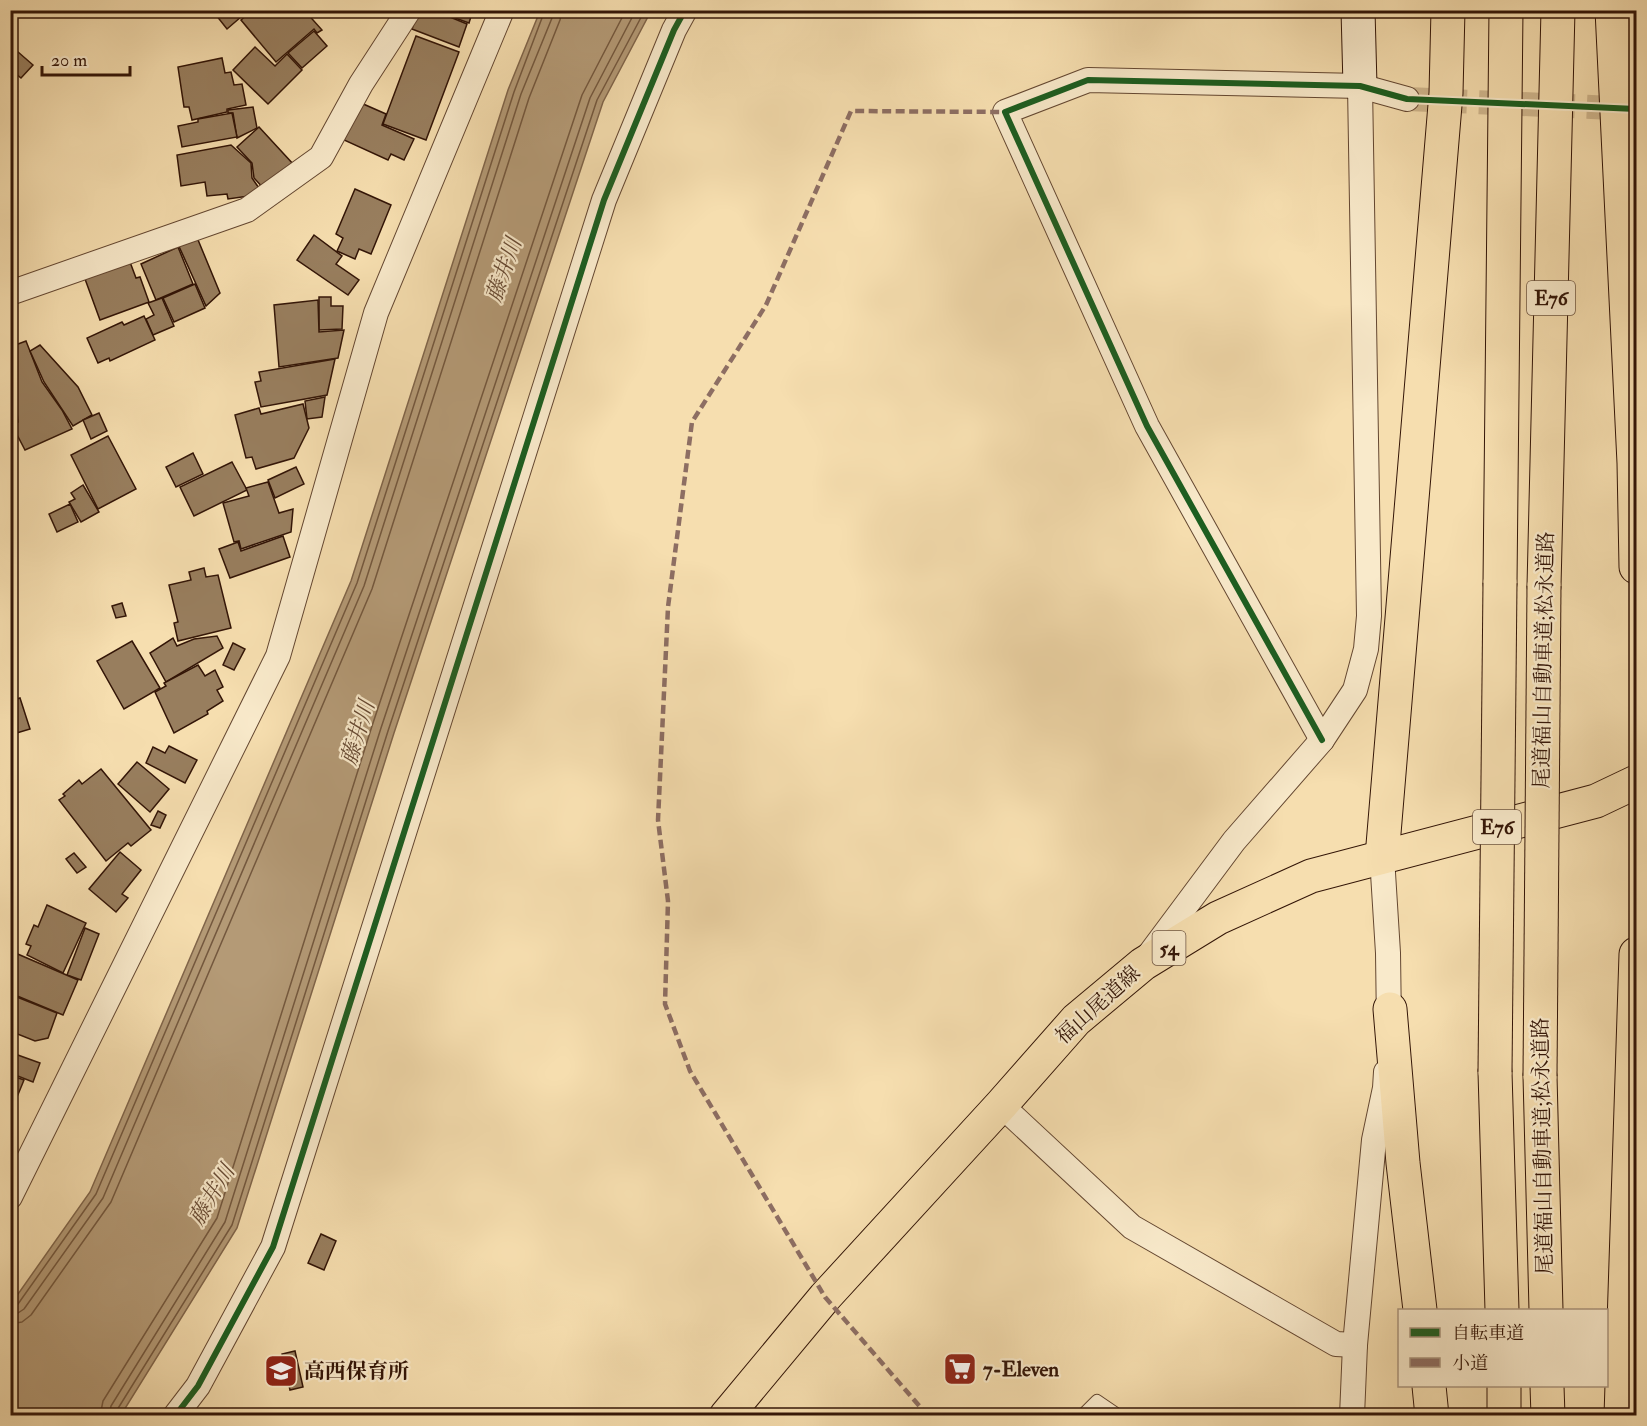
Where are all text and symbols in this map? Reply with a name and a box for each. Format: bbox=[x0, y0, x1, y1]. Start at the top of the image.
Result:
scale bar bbox=[42, 39, 130, 77]
text: 20 m bbox=[51, 49, 87, 72]
water label: 藤井川 bbox=[480, 232, 529, 306]
road number: E76 bbox=[1527, 281, 1575, 315]
street label: 尾道福山自動車道;松永道路 bbox=[1528, 531, 1560, 789]
water label: 藤井川 bbox=[335, 695, 382, 769]
road number: E76 bbox=[1473, 810, 1521, 844]
road number: 54 bbox=[1152, 931, 1186, 965]
street label: 福山尾道線 bbox=[1050, 960, 1146, 1050]
street label: 尾道福山自動車道;松永道路 bbox=[1527, 1017, 1559, 1275]
water label: 藤井川 bbox=[183, 1158, 242, 1231]
legend bbox=[1398, 1309, 1608, 1387]
text: 自転車道 bbox=[1452, 1322, 1524, 1345]
supermarket icon: 7-Eleven bbox=[942, 1351, 978, 1387]
text: 小道 bbox=[1452, 1352, 1488, 1375]
school or university icon: 高西保育所 bbox=[263, 1353, 299, 1389]
place label: 7-Eleven bbox=[983, 1356, 1059, 1383]
place label: 高西保育所 bbox=[304, 1358, 409, 1385]

